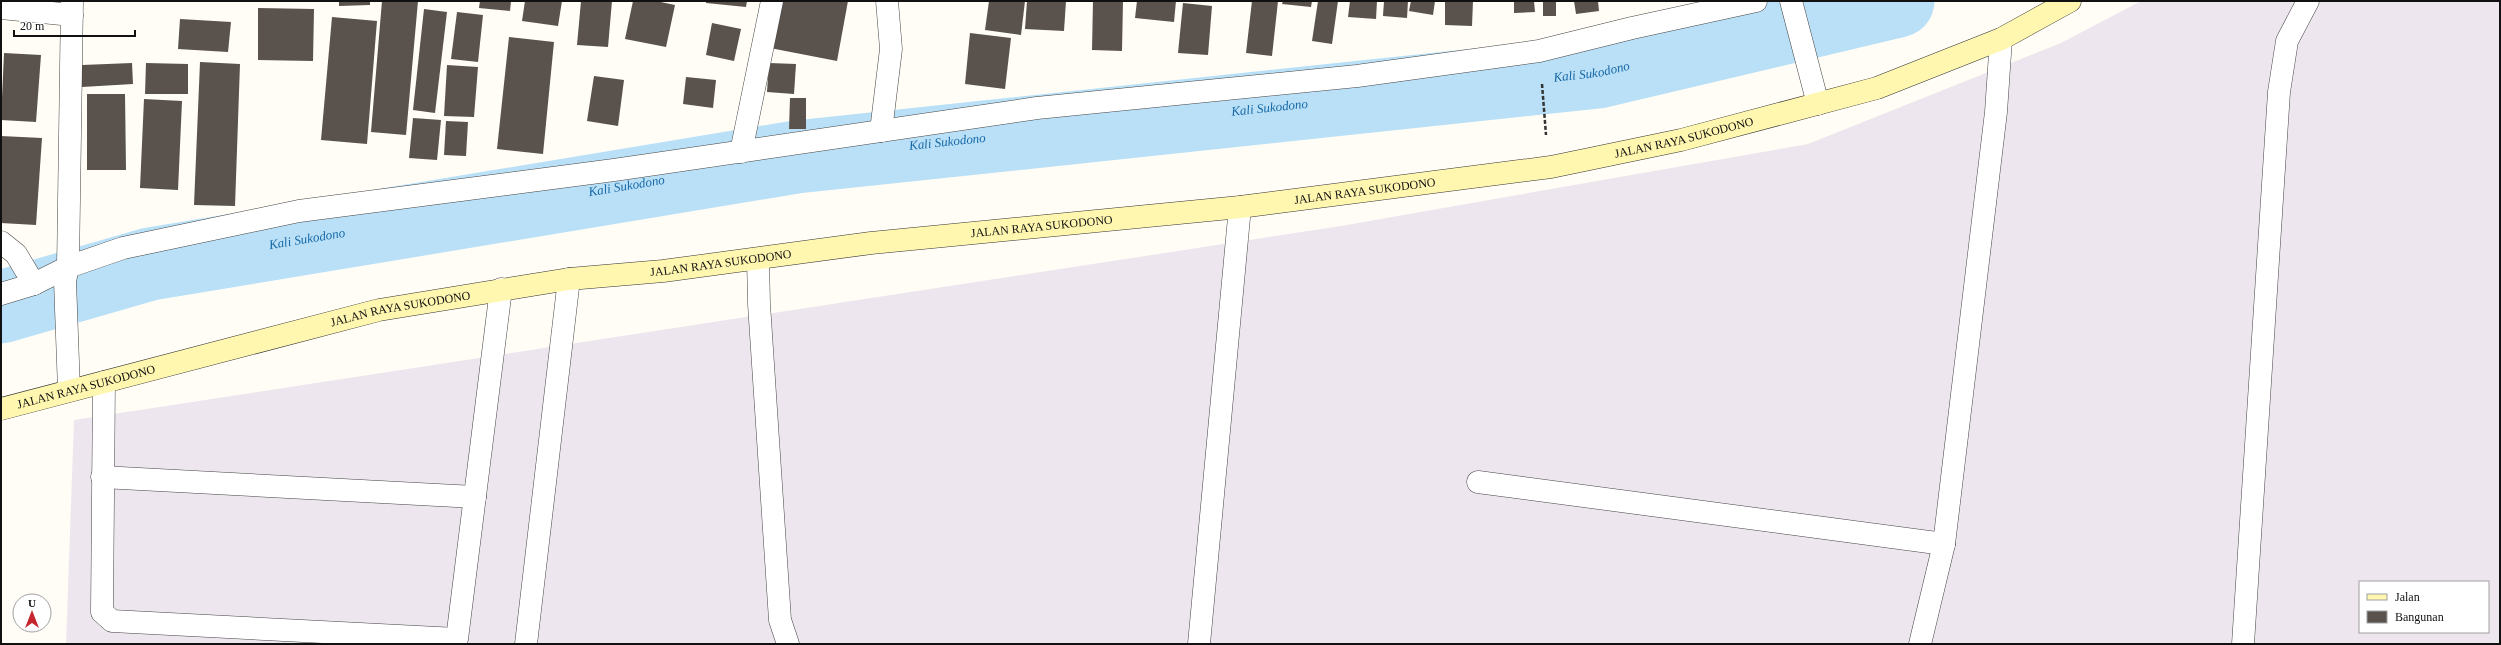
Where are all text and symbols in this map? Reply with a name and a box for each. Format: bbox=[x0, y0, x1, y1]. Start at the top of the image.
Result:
scale bar bbox=[14, 12, 135, 38]
text: 20 m bbox=[20, 19, 45, 33]
water label: Kali Sukodono bbox=[1552, 58, 1632, 85]
water label: Kali Sukodono bbox=[1229, 96, 1309, 119]
street label: JALAN RAYA SUKODONO bbox=[1613, 114, 1755, 161]
water label: Kali Sukodono bbox=[907, 130, 987, 153]
water label: Kali Sukodono bbox=[586, 172, 666, 199]
street label: JALAN RAYA SUKODONO bbox=[1293, 175, 1437, 207]
street label: JALAN RAYA SUKODONO bbox=[970, 212, 1114, 240]
water label: Kali Sukodono bbox=[267, 225, 347, 252]
street label: JALAN RAYA SUKODONO bbox=[650, 247, 793, 279]
street label: JALAN RAYA SUKODONO bbox=[329, 288, 472, 329]
street label: JALAN RAYA SUKODONO bbox=[15, 362, 157, 412]
legend bbox=[2359, 581, 2489, 633]
text: Jalan bbox=[2395, 590, 2420, 604]
north arrow bbox=[12, 593, 52, 633]
text: U bbox=[28, 597, 36, 609]
text: Bangunan bbox=[2395, 610, 2444, 624]

